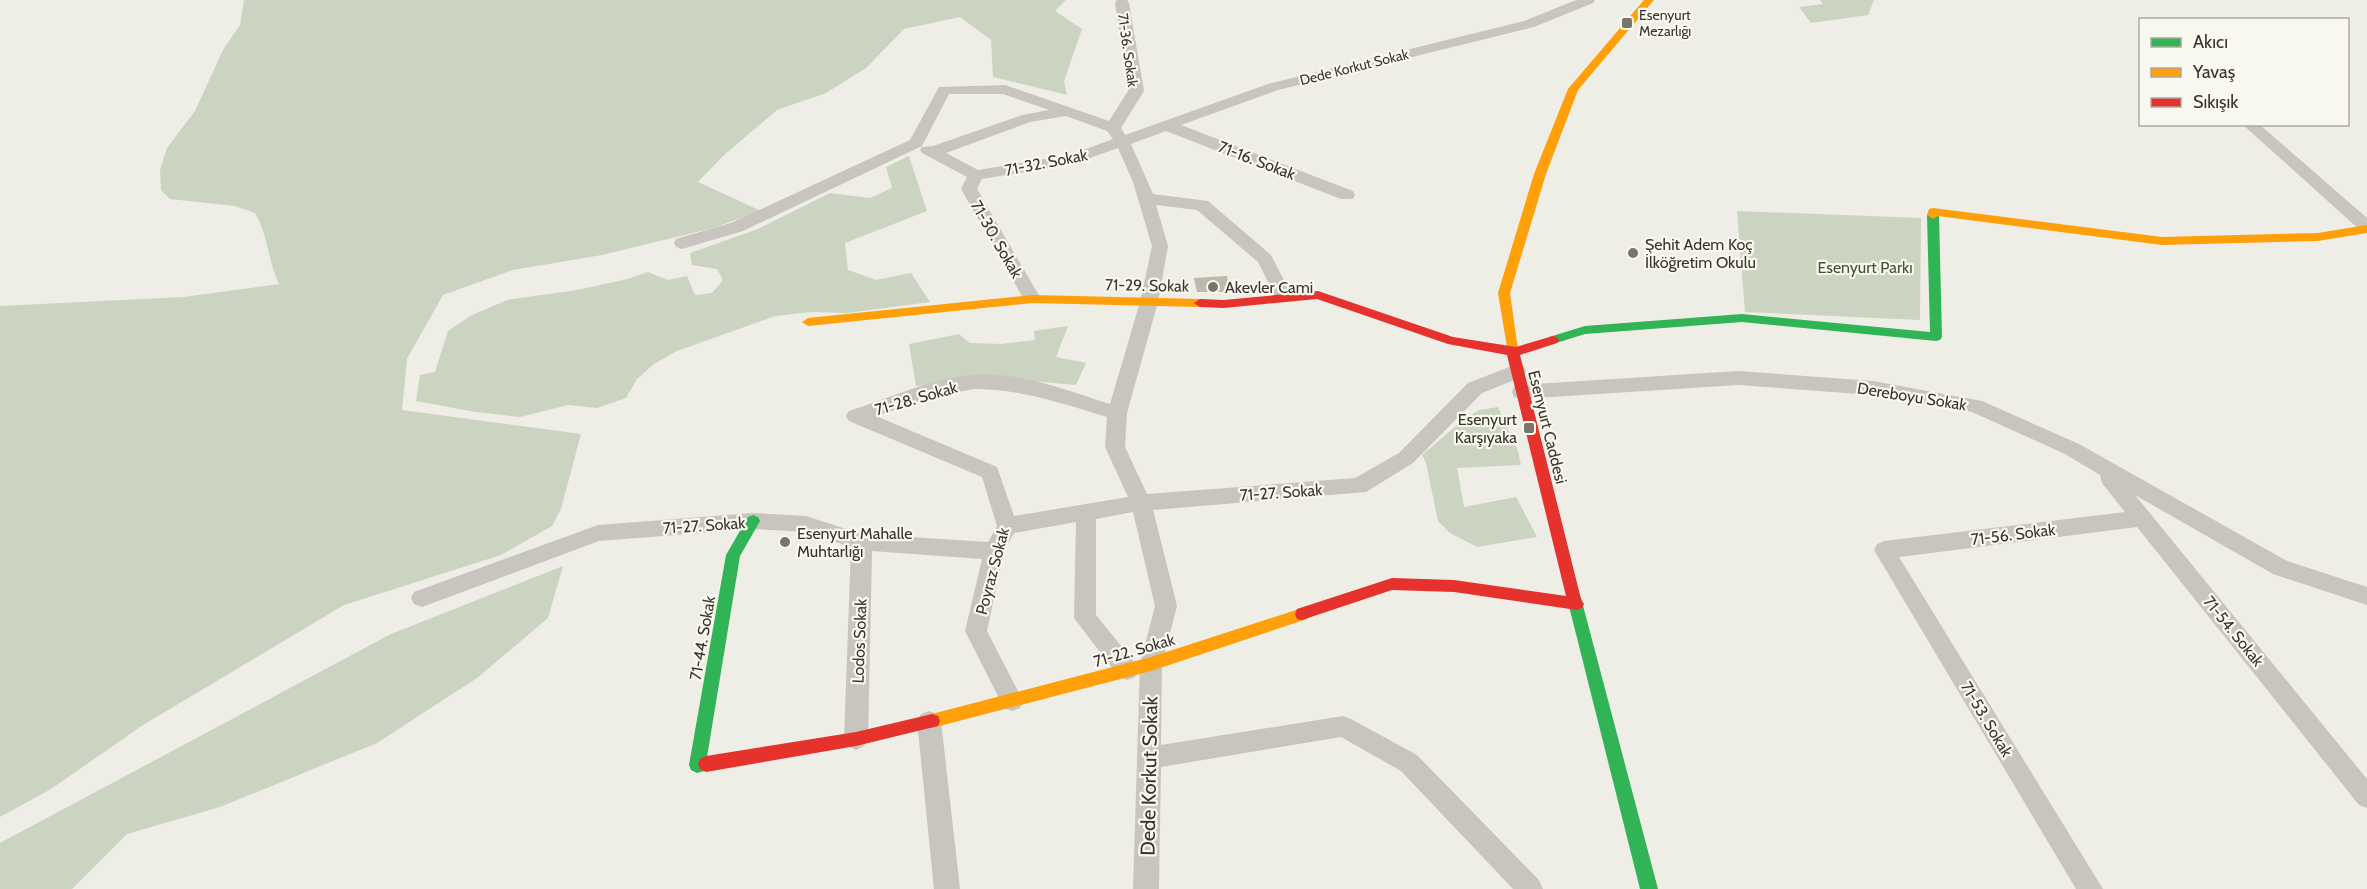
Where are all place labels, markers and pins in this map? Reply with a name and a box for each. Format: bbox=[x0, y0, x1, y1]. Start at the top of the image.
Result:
place label: Esenyurt Mezarlığı bbox=[1639, 6, 1691, 40]
marker: Esenyurt Mezarlığı bbox=[1620, 16, 1634, 30]
place label: Şehit Adem Koç İlköğretim Okulu bbox=[1645, 235, 1756, 272]
marker: Şehit Adem Koç İlköğretim Okulu bbox=[1626, 246, 1640, 260]
place label: Akevler Cami bbox=[1225, 278, 1313, 297]
marker: Akevler Cami bbox=[1206, 280, 1220, 294]
place label: Esenyurt Karşıyaka bbox=[1455, 410, 1518, 447]
marker: Esenyurt Karşıyaka bbox=[1522, 421, 1536, 435]
place label: Esenyurt Mahalle Muhtarlığı bbox=[797, 524, 912, 561]
marker: Esenyurt Mahalle Muhtarlığı bbox=[778, 535, 792, 549]

